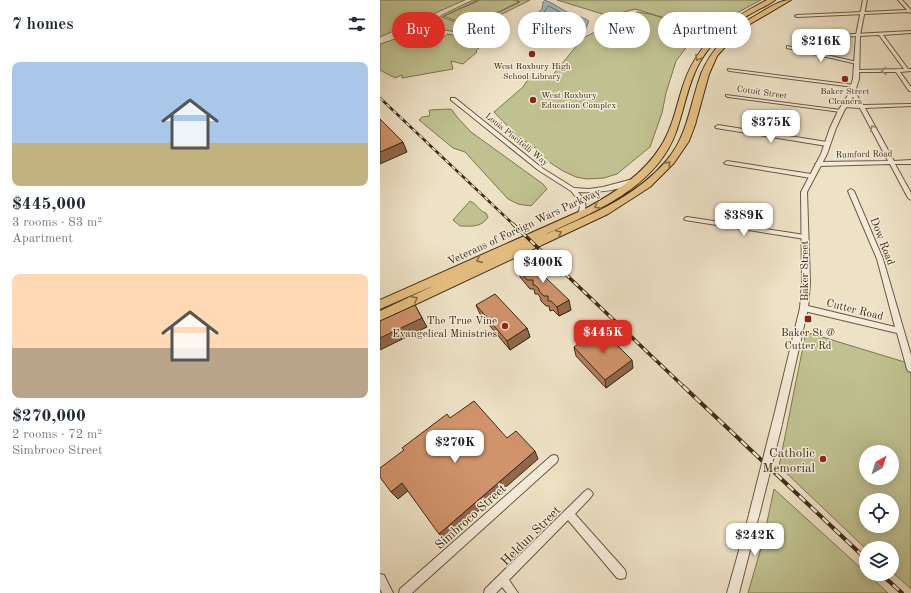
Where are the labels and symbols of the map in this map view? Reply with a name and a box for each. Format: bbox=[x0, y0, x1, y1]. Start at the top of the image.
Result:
pin: $216K bbox=[793, 29, 849, 63]
marker: West Roxbury High School Library bbox=[527, 49, 537, 59]
one-way arrow bbox=[696, 54, 703, 61]
place label: West Roxbury High School Library bbox=[493, 62, 571, 81]
one-way arrow bbox=[881, 66, 887, 75]
marker: Baker Street Cleaners bbox=[840, 74, 850, 84]
street label: Cotuit Street bbox=[736, 85, 788, 100]
place label: Baker Street Cleaners bbox=[820, 87, 870, 106]
place label: West Roxbury Education Complex bbox=[541, 91, 616, 110]
marker: West Roxbury Education Complex bbox=[528, 95, 538, 105]
pin: $375K bbox=[743, 110, 799, 144]
street label: Louis Piscitelli Way bbox=[484, 111, 550, 168]
one-way arrow bbox=[870, 125, 877, 133]
street label: Rumford Road bbox=[836, 149, 893, 159]
one-way arrow bbox=[663, 162, 670, 169]
street label: Veterans of Foreign Wars Parkway bbox=[446, 187, 603, 268]
one-way arrow bbox=[594, 201, 601, 208]
pin: $389K bbox=[716, 203, 772, 237]
street label: Dow Road bbox=[868, 216, 896, 267]
one-way arrow bbox=[554, 230, 562, 238]
street label: Baker Street bbox=[800, 241, 811, 301]
pin: $400K bbox=[515, 250, 571, 284]
one-way arrow bbox=[476, 255, 483, 263]
one-way arrow bbox=[411, 296, 418, 304]
street label: Cutter Road bbox=[825, 298, 884, 323]
marker: Baker St @ Cutter Rd bbox=[803, 314, 813, 324]
place label: The True Vine Evangelical Ministries bbox=[392, 316, 497, 340]
pin: $445K bbox=[575, 320, 631, 354]
marker: The True Vine Evangelical Ministries bbox=[500, 321, 510, 331]
place label: Baker St @ Cutter Rd bbox=[781, 328, 835, 352]
pin: $270K bbox=[427, 430, 483, 464]
north arrow bbox=[859, 445, 899, 485]
place label: Catholic Memorial bbox=[763, 447, 815, 475]
marker: Catholic Memorial bbox=[818, 454, 828, 464]
street label: Simbroco Street bbox=[433, 482, 509, 552]
street label: Heldun Street bbox=[499, 503, 564, 568]
pin: $242K bbox=[727, 523, 783, 557]

